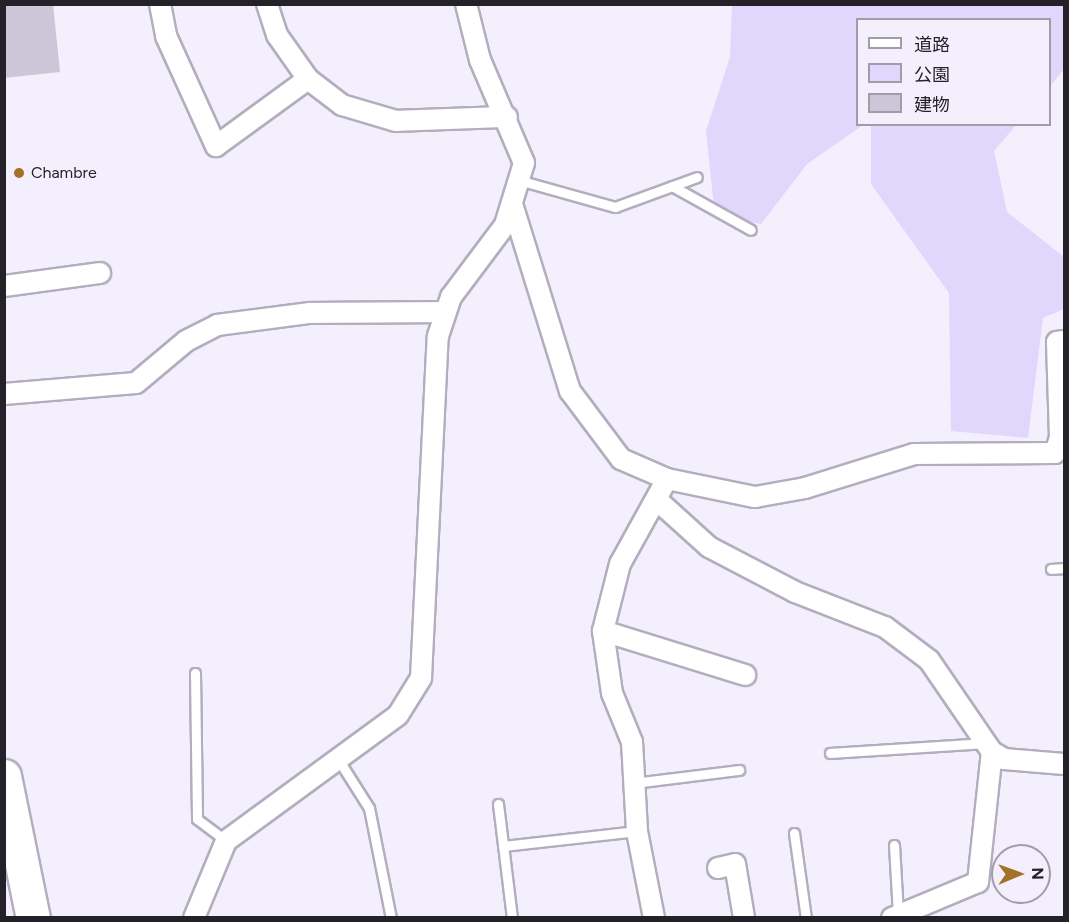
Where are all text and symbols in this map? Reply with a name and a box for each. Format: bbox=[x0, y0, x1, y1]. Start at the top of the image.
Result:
legend bbox=[856, 18, 1051, 126]
text: 道路 bbox=[914, 34, 950, 56]
text: 公園 bbox=[914, 64, 950, 86]
text: 建物 bbox=[914, 94, 950, 116]
place label: Chambre bbox=[31, 163, 97, 183]
marker: Chambre bbox=[12, 166, 26, 180]
north arrow bbox=[991, 844, 1051, 904]
text: N bbox=[1028, 867, 1047, 880]

